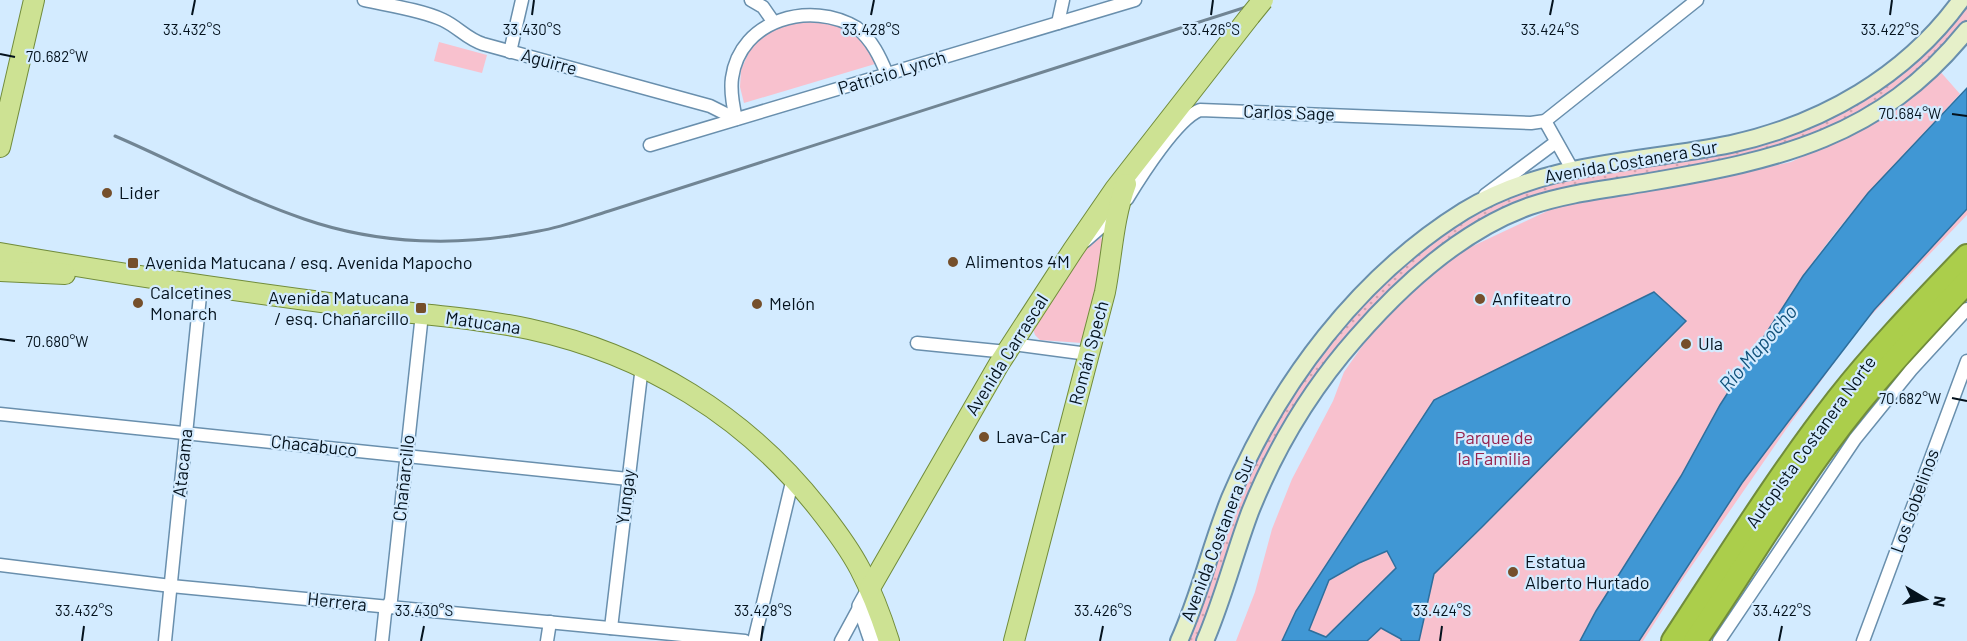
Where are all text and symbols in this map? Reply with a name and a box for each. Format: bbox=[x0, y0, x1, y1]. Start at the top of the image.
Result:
text: 33.432°S bbox=[163, 20, 221, 38]
text: 33.430°S bbox=[503, 20, 561, 38]
text: 33.428°S bbox=[842, 20, 900, 38]
text: 33.426°S bbox=[1182, 20, 1240, 38]
text: 33.424°S bbox=[1521, 20, 1579, 38]
text: 33.422°S bbox=[1861, 20, 1919, 38]
street label: Aguirre bbox=[519, 43, 580, 79]
street label: Patricio Lynch bbox=[835, 45, 948, 99]
text: 70.682°W bbox=[26, 47, 88, 65]
street label: Carlos Sage bbox=[1243, 99, 1335, 125]
text: 70.684°W bbox=[1879, 104, 1941, 122]
street label: Avenida Costanera Sur bbox=[1543, 135, 1720, 187]
place label: Lider bbox=[119, 181, 160, 203]
marker: Lider bbox=[100, 186, 114, 200]
place label: Alimentos 4M bbox=[965, 250, 1070, 272]
place label: Avenida Matucana / esq. Avenida Mapocho bbox=[145, 251, 472, 273]
marker: Alimentos 4M bbox=[946, 255, 960, 269]
marker: Avenida Matucana / esq. Avenida Mapocho bbox=[126, 256, 140, 270]
place label: Calcetines Monarch bbox=[150, 281, 232, 324]
place label: Avenida Matucana / esq. Chañarcillo bbox=[268, 286, 409, 329]
place label: Anfiteatro bbox=[1492, 287, 1571, 309]
street label: Avenida Carrascal bbox=[960, 290, 1052, 419]
place label: Melón bbox=[769, 292, 815, 314]
marker: Anfiteatro bbox=[1473, 292, 1487, 306]
marker: Calcetines Monarch bbox=[131, 296, 145, 310]
marker: Melón bbox=[750, 297, 764, 311]
street label: Román Spech bbox=[1064, 298, 1113, 407]
water label: Río Mapocho bbox=[1713, 299, 1801, 396]
marker: Avenida Matucana / esq. Chañarcillo bbox=[414, 301, 428, 315]
street label: Matucana bbox=[444, 306, 522, 338]
text: 70.680°W bbox=[26, 332, 88, 350]
place label: Ula bbox=[1698, 332, 1723, 354]
marker: Ula bbox=[1679, 337, 1693, 351]
street label: Autopista Costanera Norte bbox=[1740, 351, 1880, 532]
text: 70.682°W bbox=[1879, 389, 1941, 407]
place label: Lava-Car bbox=[996, 425, 1067, 447]
park label: Parque de la Familia bbox=[1455, 426, 1533, 469]
street label: Atacama bbox=[167, 427, 197, 498]
street label: Chacabuco bbox=[270, 430, 359, 460]
marker: Lava-Car bbox=[977, 430, 991, 444]
street label: Chañarcillo bbox=[388, 433, 419, 522]
street label: Los Gobelinos bbox=[1885, 446, 1943, 556]
street label: Avenida Costanera Sur bbox=[1175, 452, 1259, 624]
street label: Yungay bbox=[611, 468, 639, 526]
place label: Estatua Alberto Hurtado bbox=[1525, 550, 1650, 593]
marker: Estatua Alberto Hurtado bbox=[1506, 565, 1520, 579]
north arrow bbox=[1895, 569, 1955, 629]
street label: Herrera bbox=[306, 587, 368, 615]
text: N bbox=[1930, 595, 1951, 609]
text: 33.432°S bbox=[55, 601, 113, 619]
text: 33.430°S bbox=[395, 601, 453, 619]
text: 33.428°S bbox=[734, 601, 792, 619]
text: 33.426°S bbox=[1074, 601, 1132, 619]
text: 33.424°S bbox=[1413, 601, 1471, 619]
text: 33.422°S bbox=[1753, 601, 1811, 619]

